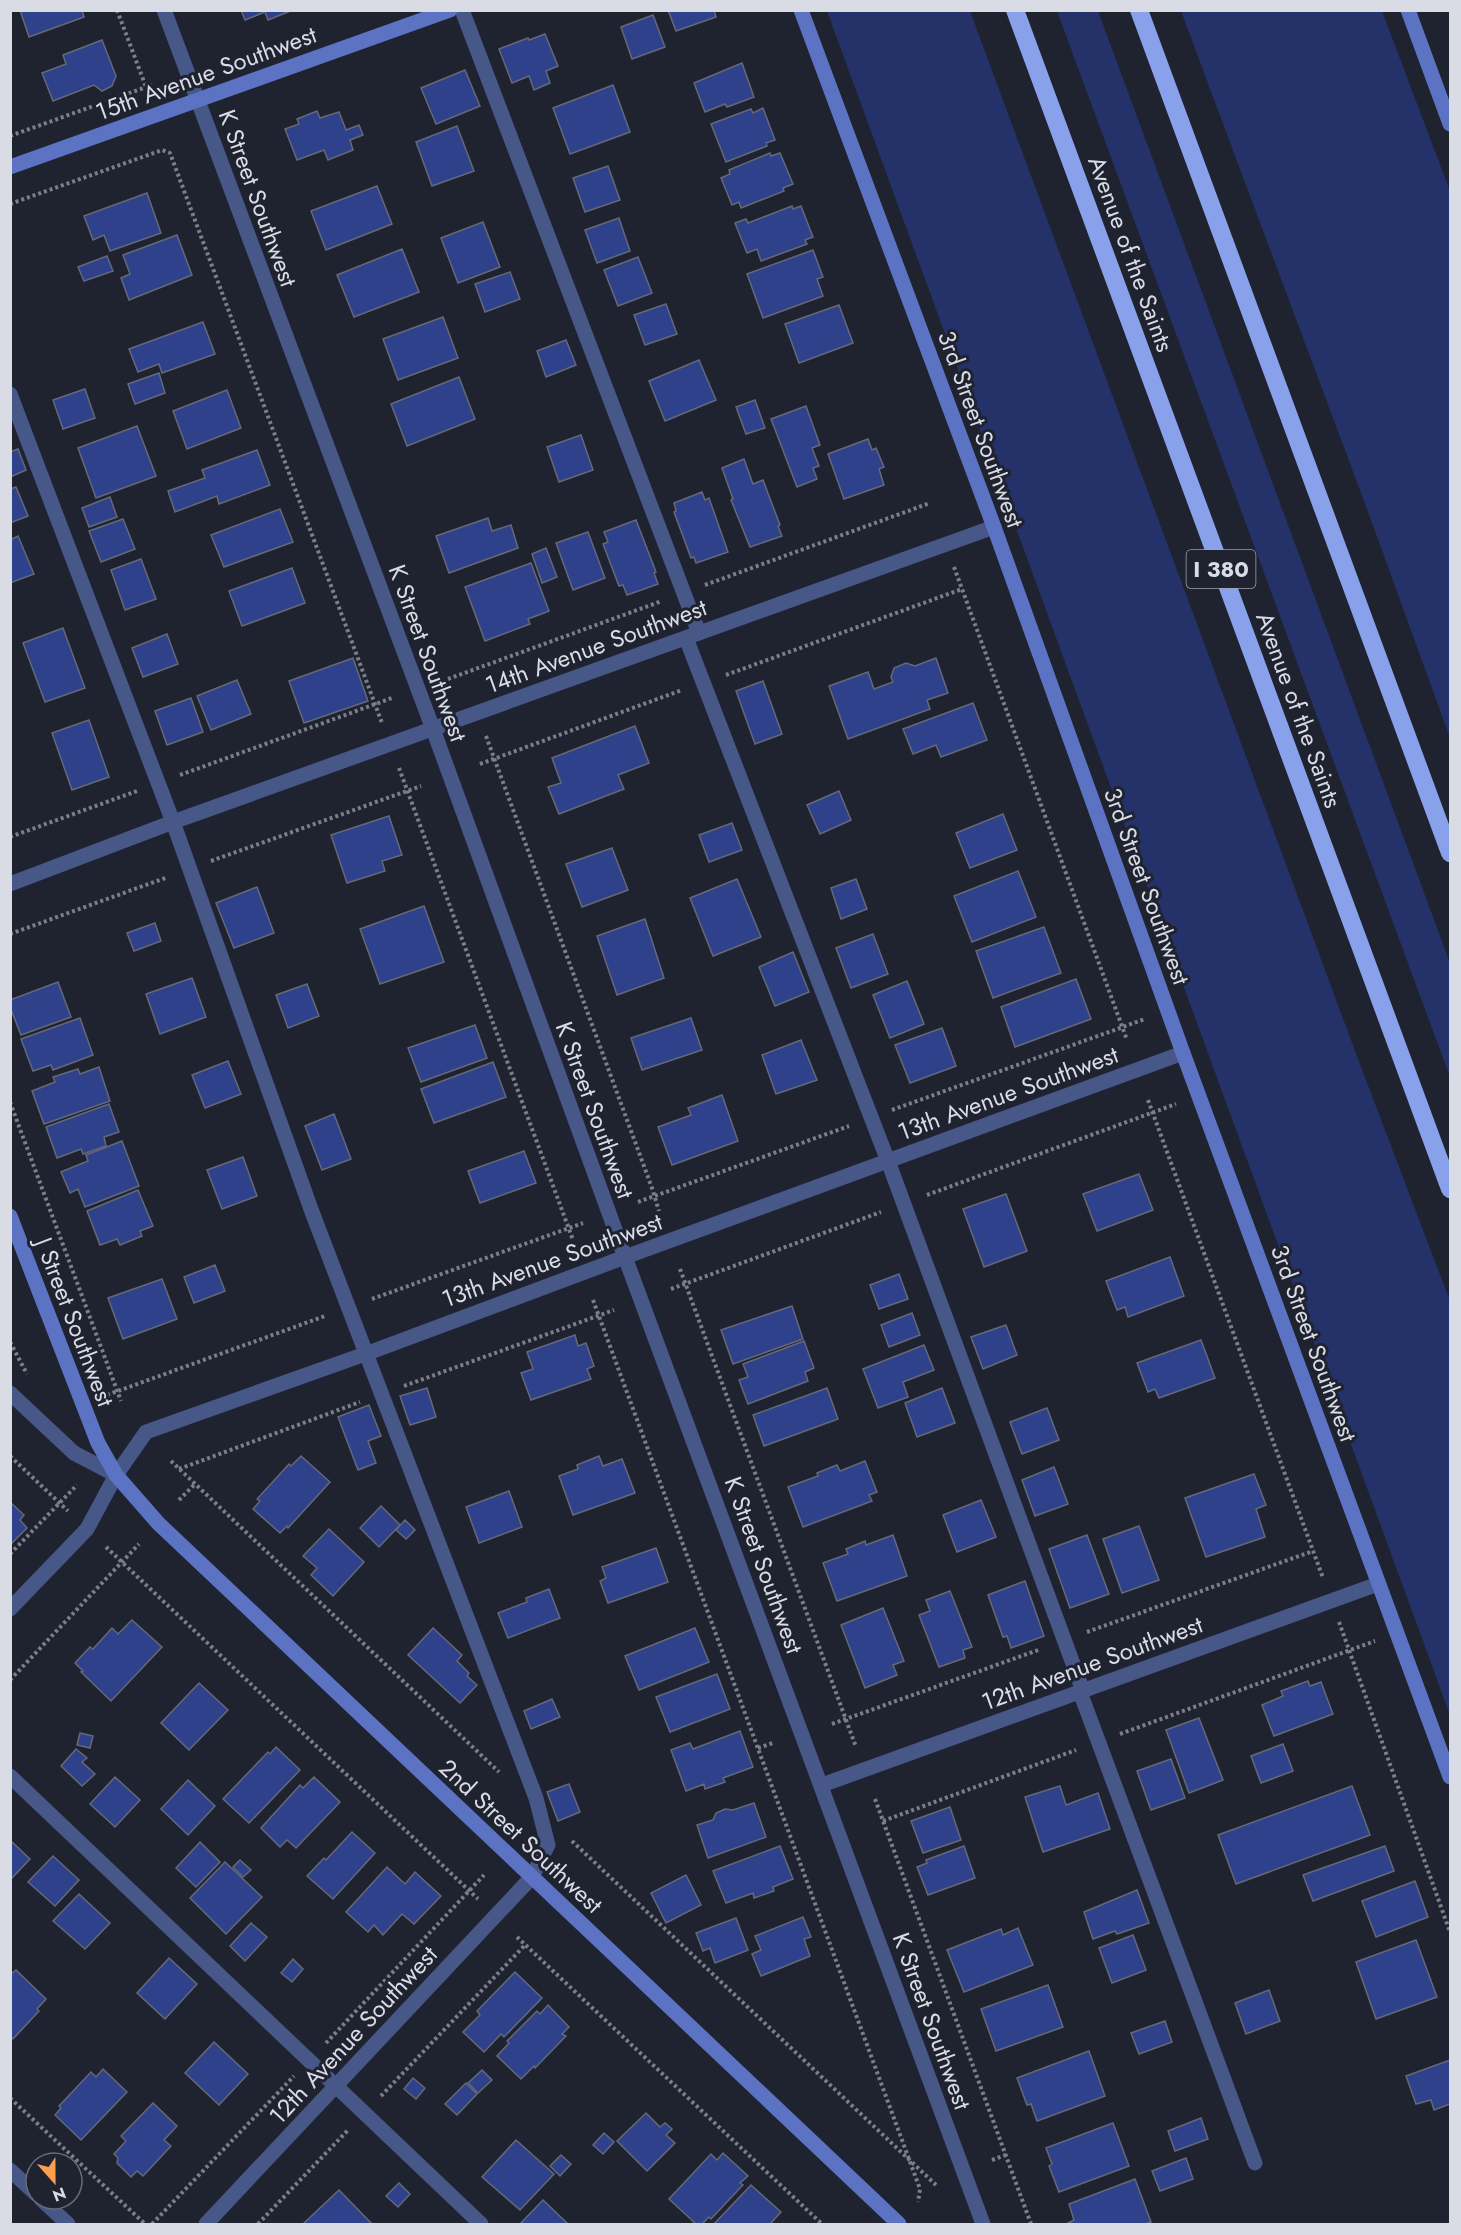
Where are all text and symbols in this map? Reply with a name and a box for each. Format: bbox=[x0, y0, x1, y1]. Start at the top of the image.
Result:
street label: 15th Avenue Southwest bbox=[91, 17, 322, 129]
street label: K Street Southwest bbox=[210, 105, 306, 292]
street label: Avenue of the Saints bbox=[1079, 151, 1183, 357]
street label: 3rd Street Southwest bbox=[929, 326, 1033, 533]
road number: I 380 bbox=[1186, 550, 1256, 588]
street label: K Street Southwest bbox=[380, 560, 476, 747]
street label: 14th Avenue Southwest bbox=[480, 590, 712, 702]
street label: Avenue of the Saints bbox=[1247, 607, 1351, 813]
street label: 3rd Street Southwest bbox=[1095, 783, 1199, 990]
street label: K Street Southwest bbox=[547, 1017, 643, 1204]
street label: 13th Avenue Southwest bbox=[893, 1037, 1123, 1149]
street label: 13th Avenue Southwest bbox=[437, 1204, 667, 1316]
street label: J Street Southwest bbox=[26, 1230, 123, 1412]
street label: 3rd Street Southwest bbox=[1262, 1240, 1366, 1447]
street label: K Street Southwest bbox=[716, 1472, 812, 1659]
street label: 12th Avenue Southwest bbox=[977, 1607, 1208, 1719]
street label: 2nd Street Southwest bbox=[431, 1751, 611, 1921]
street label: K Street Southwest bbox=[884, 1928, 980, 2115]
street label: 12th Avenue Southwest bbox=[261, 1938, 445, 2132]
north arrow bbox=[24, 2151, 84, 2211]
text: N bbox=[49, 2182, 69, 2208]

